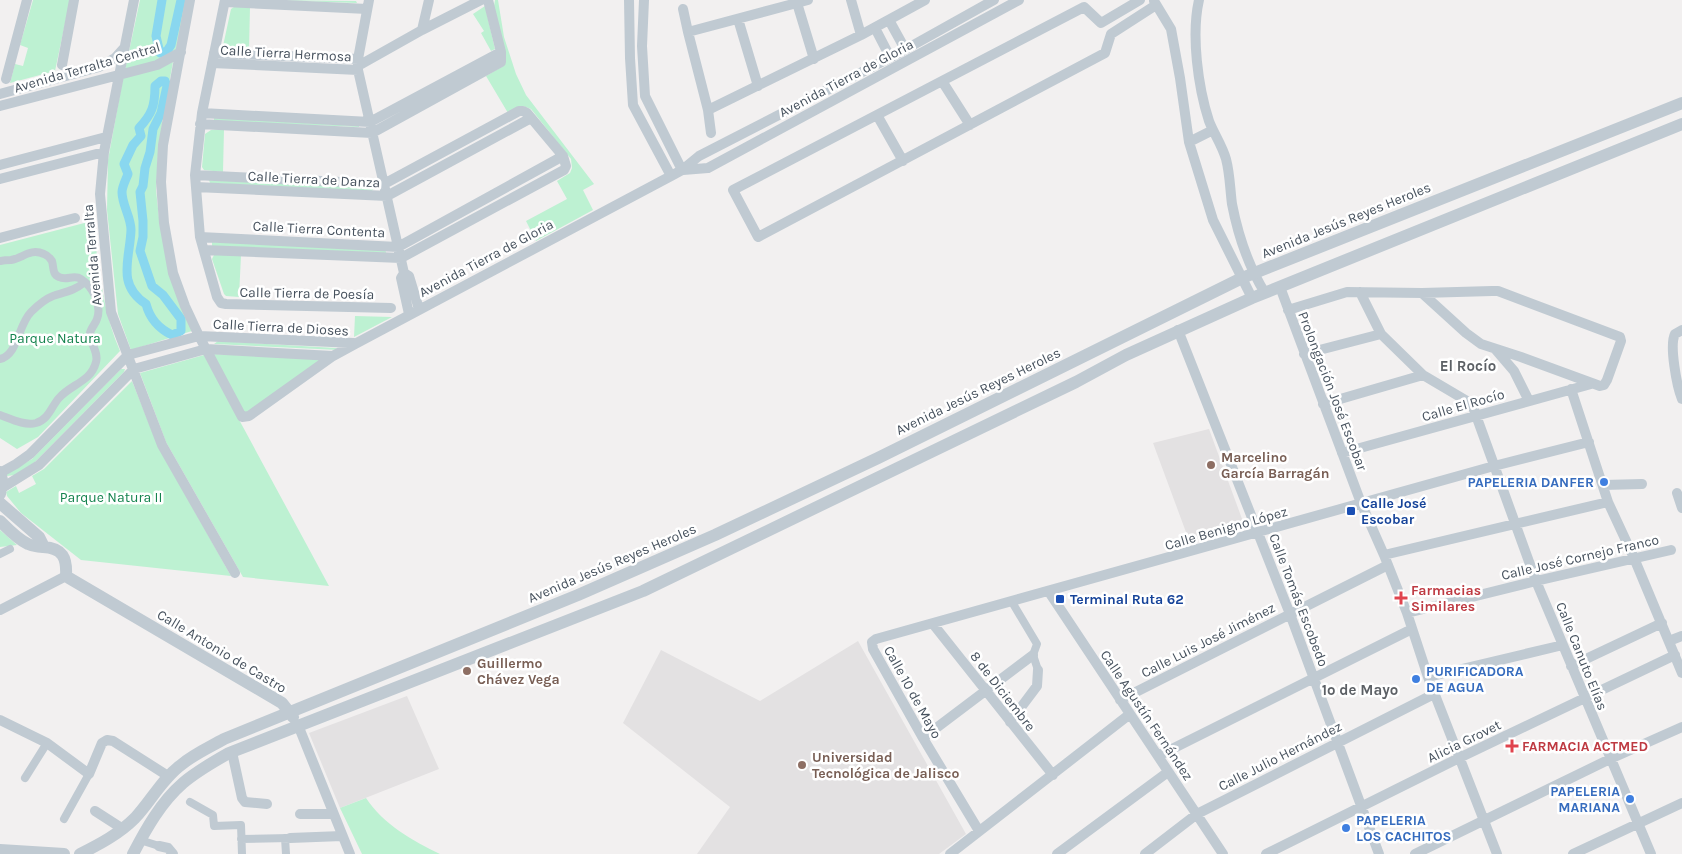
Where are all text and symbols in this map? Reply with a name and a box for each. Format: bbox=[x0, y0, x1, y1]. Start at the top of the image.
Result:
street label: Avenida Tierra de Gloria bbox=[776, 36, 916, 121]
street label: Avenida Terralta Central bbox=[12, 38, 162, 97]
street label: Calle Tierra Hermosa bbox=[220, 42, 352, 65]
street label: Calle Tierra de Danza bbox=[247, 168, 381, 191]
street label: Avenida Jesús Reyes Heroles bbox=[1259, 179, 1433, 262]
street label: Avenida Terralta bbox=[80, 204, 105, 306]
street label: Avenida Tierra de Gloria bbox=[416, 216, 556, 301]
street label: Calle Tierra Contenta bbox=[252, 218, 386, 241]
street label: Calle Tierra de Poesía bbox=[239, 284, 375, 303]
street label: Prolongación José Escobar bbox=[1294, 309, 1371, 474]
street label: Calle Tierra de Dioses bbox=[213, 315, 349, 340]
park label: Parque Natura bbox=[9, 330, 101, 347]
street label: Avenida Jesús Reyes Heroles bbox=[893, 344, 1063, 439]
district label: El Rocío bbox=[1440, 357, 1496, 375]
street label: Calle El Rocío bbox=[1420, 386, 1506, 425]
place label: Marcelino García Barragán bbox=[1221, 449, 1329, 482]
marker: Marcelino García Barragán bbox=[1205, 459, 1217, 471]
place label: PAPELERIA DANFER bbox=[1467, 474, 1594, 491]
marker: PAPELERIA DANFER bbox=[1598, 476, 1610, 488]
park label: Parque Natura II bbox=[60, 489, 162, 506]
place label: Calle José Escobar bbox=[1361, 495, 1427, 528]
street label: Calle Benigno López bbox=[1163, 503, 1289, 554]
marker: Calle José Escobar bbox=[1345, 505, 1357, 517]
street label: Avenida Jesús Reyes Heroles bbox=[526, 520, 699, 607]
street label: Calle Tomás Escobedo bbox=[1265, 531, 1332, 669]
street label: Calle José Cornejo Franco bbox=[1499, 531, 1661, 584]
place label: Farmacias Similares bbox=[1411, 582, 1481, 615]
place label: Terminal Ruta 62 bbox=[1070, 591, 1184, 608]
marker: Farmacias Similares bbox=[1395, 592, 1407, 604]
marker: Terminal Ruta 62 bbox=[1054, 593, 1066, 605]
street label: Calle Luis José Jiménez bbox=[1138, 599, 1278, 682]
street label: Calle Canuto Elías bbox=[1552, 600, 1611, 713]
street label: Calle Antonio de Castro bbox=[154, 606, 290, 697]
street label: Calle 10 de Mayo bbox=[880, 643, 945, 742]
street label: Calle Agustín Fernández bbox=[1097, 647, 1197, 784]
street label: 8 de Diciembre bbox=[966, 648, 1039, 735]
place label: Guillermo Chávez Vega bbox=[477, 655, 560, 688]
place label: PURIFICADORA DE AGUA bbox=[1426, 663, 1524, 696]
marker: Guillermo Chávez Vega bbox=[461, 665, 473, 677]
marker: PURIFICADORA DE AGUA bbox=[1410, 673, 1422, 685]
district label: 1o de Mayo bbox=[1322, 681, 1398, 699]
street label: Alicia Grovet bbox=[1425, 716, 1504, 767]
street label: Calle Julio Hernández bbox=[1216, 718, 1345, 795]
place label: FARMACIA ACTMED bbox=[1522, 738, 1648, 755]
marker: FARMACIA ACTMED bbox=[1506, 740, 1518, 752]
place label: Universidad Tecnológica de Jalisco bbox=[812, 749, 959, 782]
marker: Universidad Tecnológica de Jalisco bbox=[796, 759, 808, 771]
place label: PAPELERIA MARIANA bbox=[1550, 783, 1620, 816]
marker: PAPELERIA MARIANA bbox=[1624, 793, 1636, 805]
place label: PAPELERIA LOS CACHITOS bbox=[1356, 812, 1452, 845]
marker: PAPELERIA LOS CACHITOS bbox=[1340, 822, 1352, 834]

